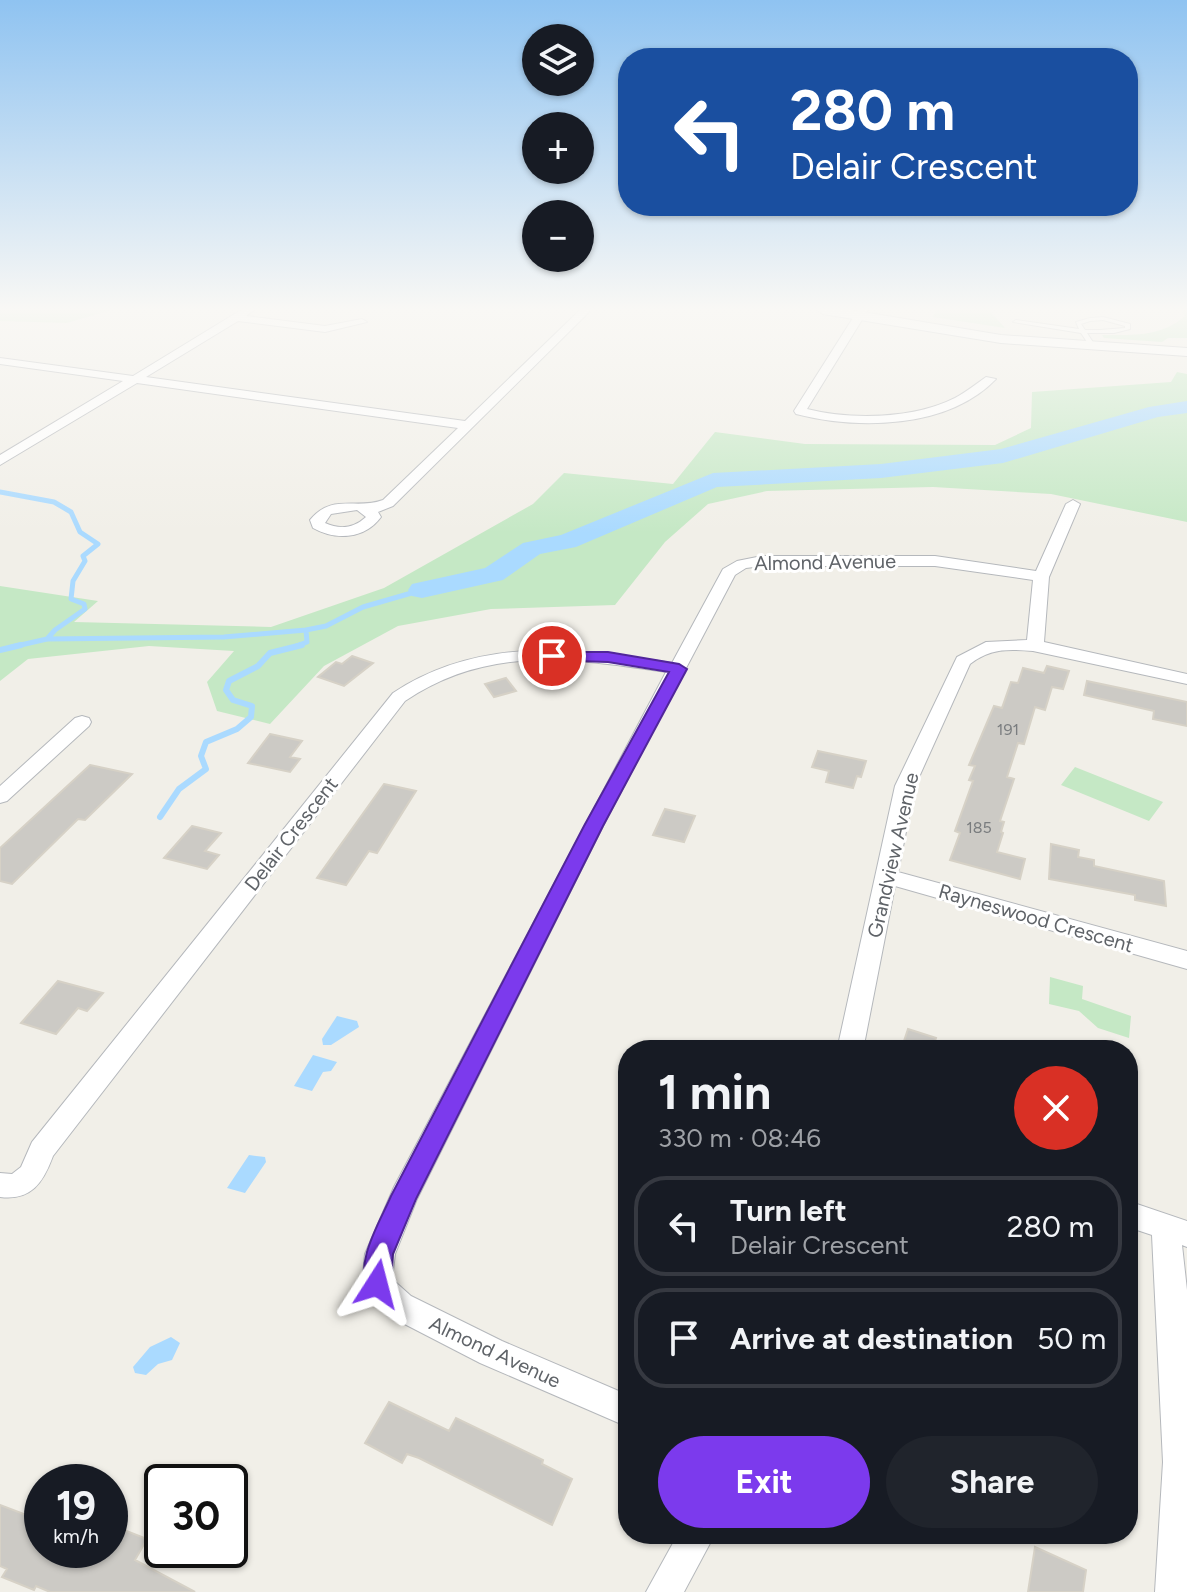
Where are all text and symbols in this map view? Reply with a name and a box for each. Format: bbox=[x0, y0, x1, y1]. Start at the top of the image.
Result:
map controls bbox=[522, 24, 594, 272]
button: layers bbox=[522, 24, 594, 96]
text: 280 m bbox=[790, 77, 955, 144]
icon: left bbox=[658, 80, 762, 184]
button: + bbox=[522, 112, 594, 184]
text: Delair Crescent bbox=[790, 145, 1038, 188]
button: − bbox=[522, 200, 594, 272]
street label: Almond Avenue bbox=[754, 549, 896, 575]
pin bbox=[518, 622, 586, 690]
icon: arrive bbox=[530, 634, 574, 678]
house number: 191 bbox=[997, 720, 1019, 739]
street label: Grandview Avenue bbox=[862, 770, 924, 940]
street label: Delair Crescent bbox=[239, 772, 343, 896]
house number: 185 bbox=[966, 818, 992, 837]
street label: Rayneswood Crescent bbox=[936, 879, 1136, 957]
text: 1 min bbox=[658, 1063, 771, 1121]
button: close bbox=[1014, 1066, 1098, 1150]
text: 330 m · 08:46 bbox=[658, 1122, 821, 1154]
text: Turn left bbox=[730, 1192, 847, 1229]
icon: left bbox=[662, 1204, 706, 1248]
text: 280 m bbox=[1007, 1208, 1094, 1245]
text: Delair Crescent bbox=[730, 1229, 909, 1261]
position arrow bbox=[335, 1242, 419, 1326]
street label: Almond Avenue bbox=[426, 1311, 564, 1393]
icon: arrive bbox=[662, 1316, 706, 1360]
text: Arrive at destination bbox=[730, 1320, 1013, 1357]
text: 50 m bbox=[1037, 1320, 1106, 1357]
button: Exit bbox=[658, 1436, 870, 1528]
button: Share bbox=[886, 1436, 1098, 1528]
speed limit sign: 30 bbox=[144, 1464, 248, 1568]
text: 19 bbox=[56, 1482, 96, 1530]
text: km/h bbox=[53, 1524, 99, 1548]

